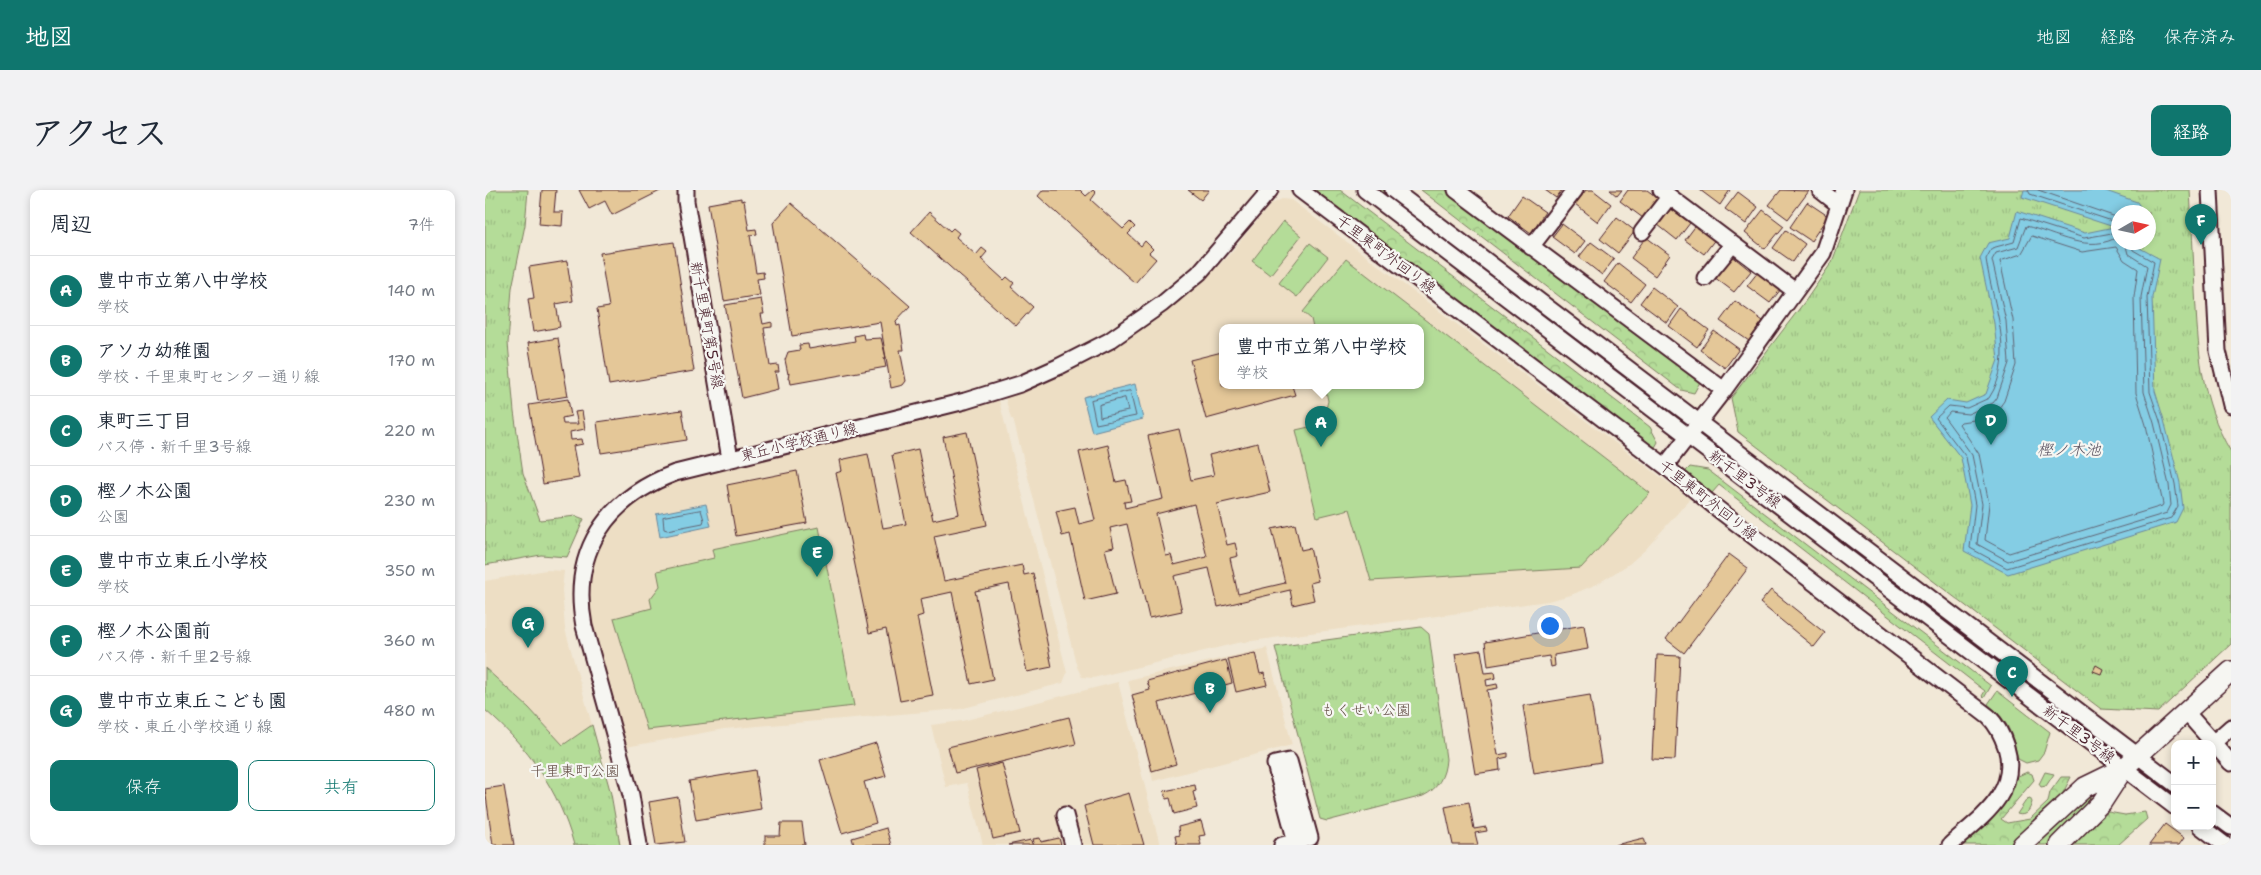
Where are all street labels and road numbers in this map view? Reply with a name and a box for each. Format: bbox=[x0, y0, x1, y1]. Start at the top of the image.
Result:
street label: 千里東町外回り線 bbox=[1332, 210, 1440, 298]
street label: 新千里東町第5号線 bbox=[686, 260, 728, 390]
street label: 東丘小学校通り線 bbox=[738, 418, 860, 466]
street label: 新千里3号線 bbox=[1705, 445, 1785, 513]
street label: 千里東町外回り線 bbox=[1655, 455, 1761, 545]
street label: 新千里3号線 bbox=[2039, 700, 2119, 768]

